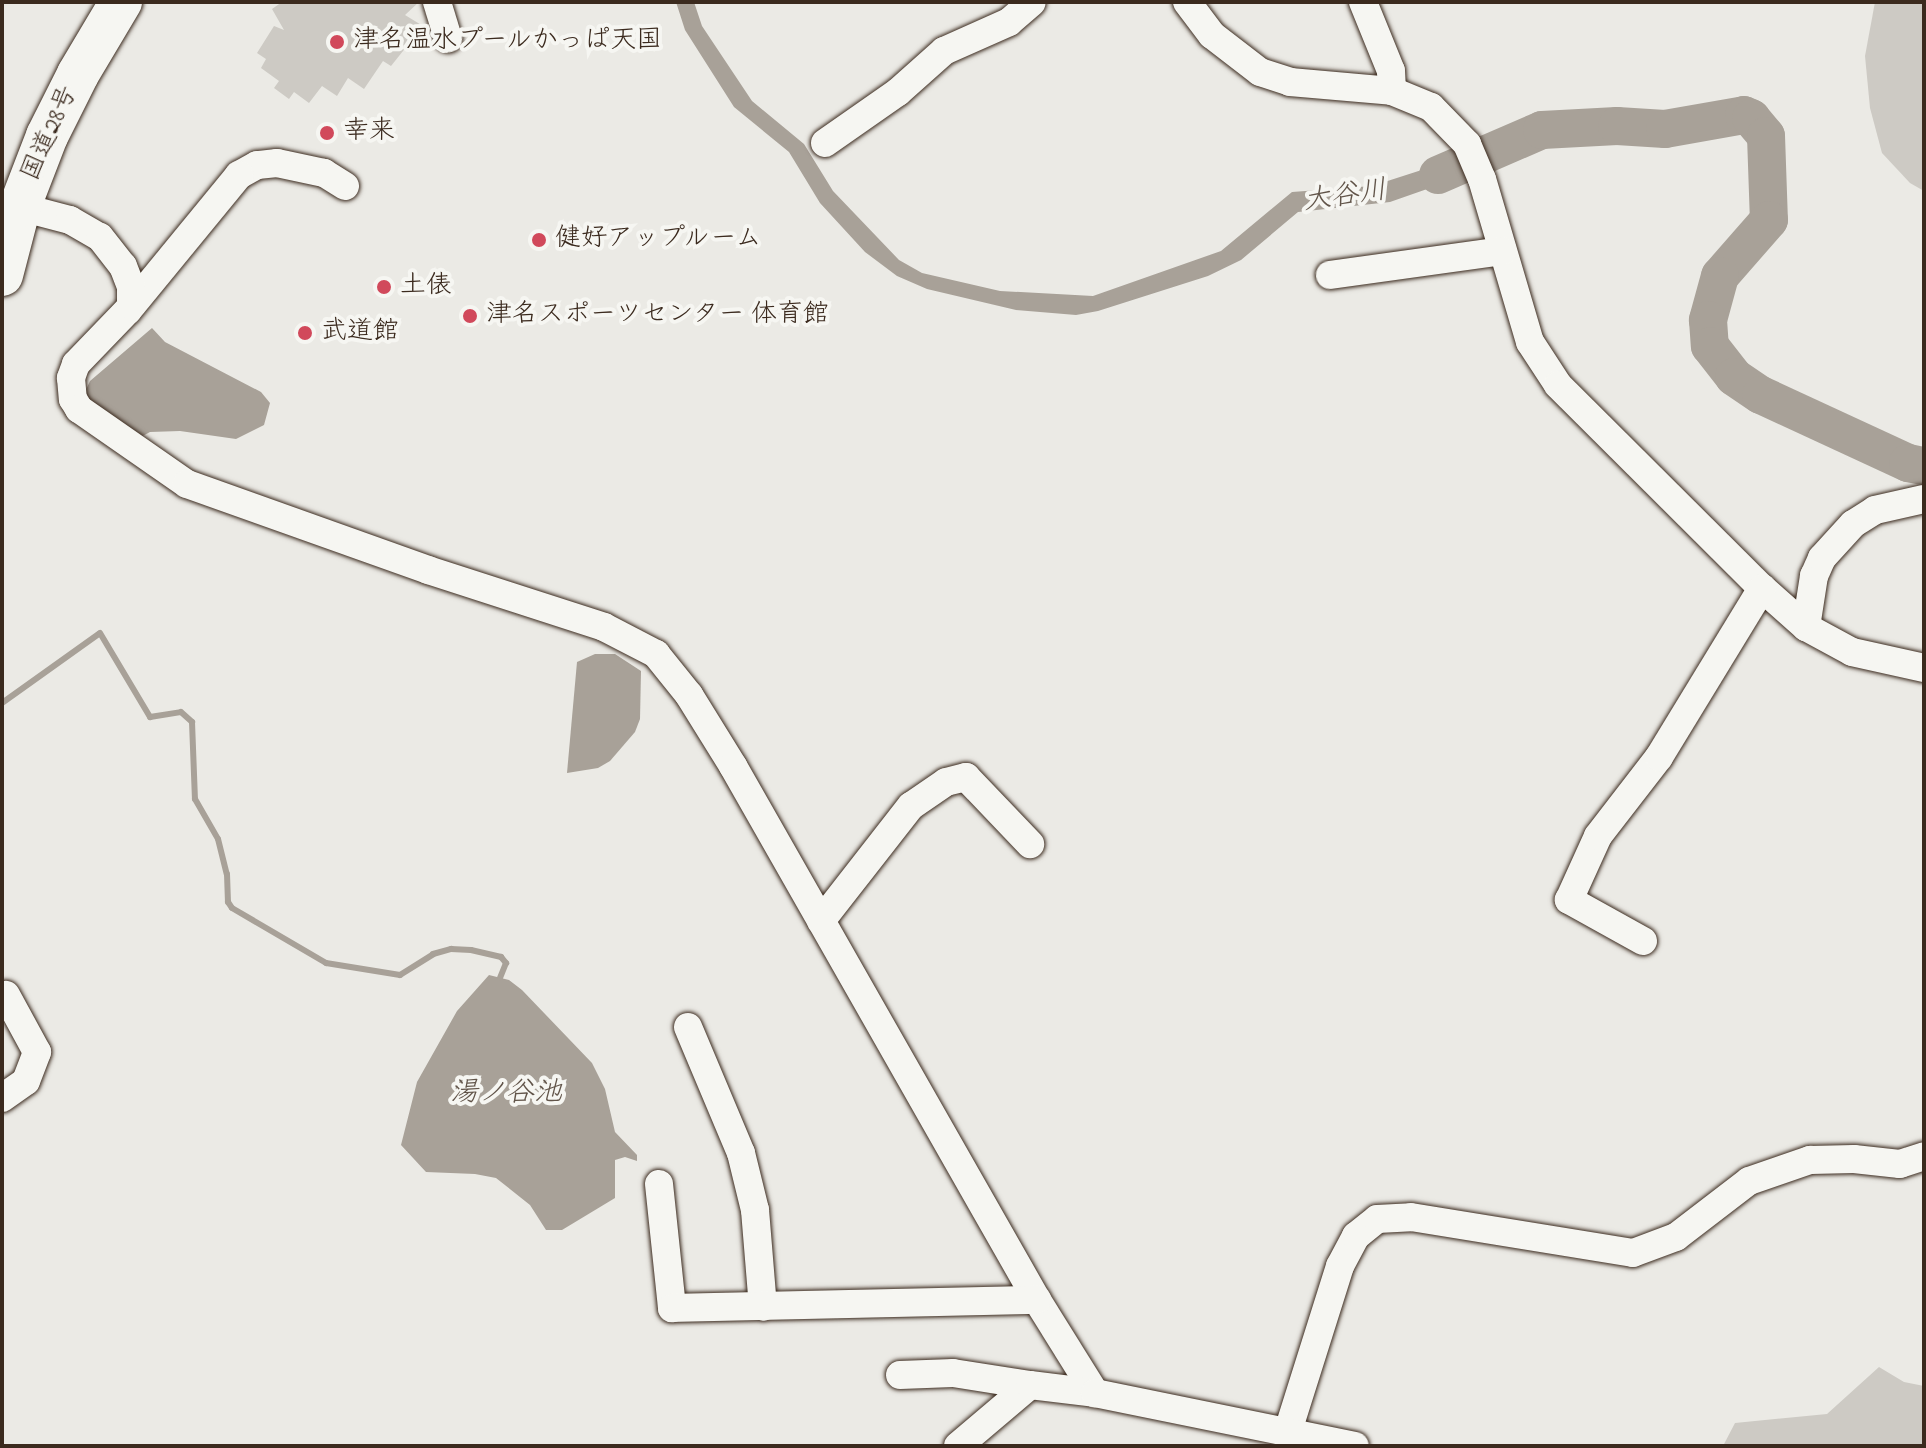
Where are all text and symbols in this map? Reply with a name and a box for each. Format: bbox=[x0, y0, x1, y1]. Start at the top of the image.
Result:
place label: 津名温水プールかっぱ天国 bbox=[353, 26, 663, 58]
marker: 津名温水プールかっぱ天国 bbox=[328, 33, 346, 51]
street label: 国道28号 bbox=[16, 82, 86, 186]
place label: 幸来 bbox=[343, 117, 395, 149]
marker: 幸来 bbox=[318, 124, 336, 142]
water label: 大谷川 bbox=[1301, 175, 1389, 219]
place label: 健好アップルーム bbox=[555, 224, 764, 256]
marker: 健好アップルーム bbox=[530, 231, 548, 249]
place label: 土俵 bbox=[400, 271, 452, 303]
marker: 土俵 bbox=[375, 278, 393, 296]
place label: 津名スポーツセンター 体育館 bbox=[486, 300, 830, 332]
marker: 津名スポーツセンター 体育館 bbox=[461, 307, 479, 325]
place label: 武道館 bbox=[321, 317, 399, 349]
marker: 武道館 bbox=[296, 324, 314, 342]
water label: 湯ノ谷池 bbox=[450, 1077, 562, 1111]

